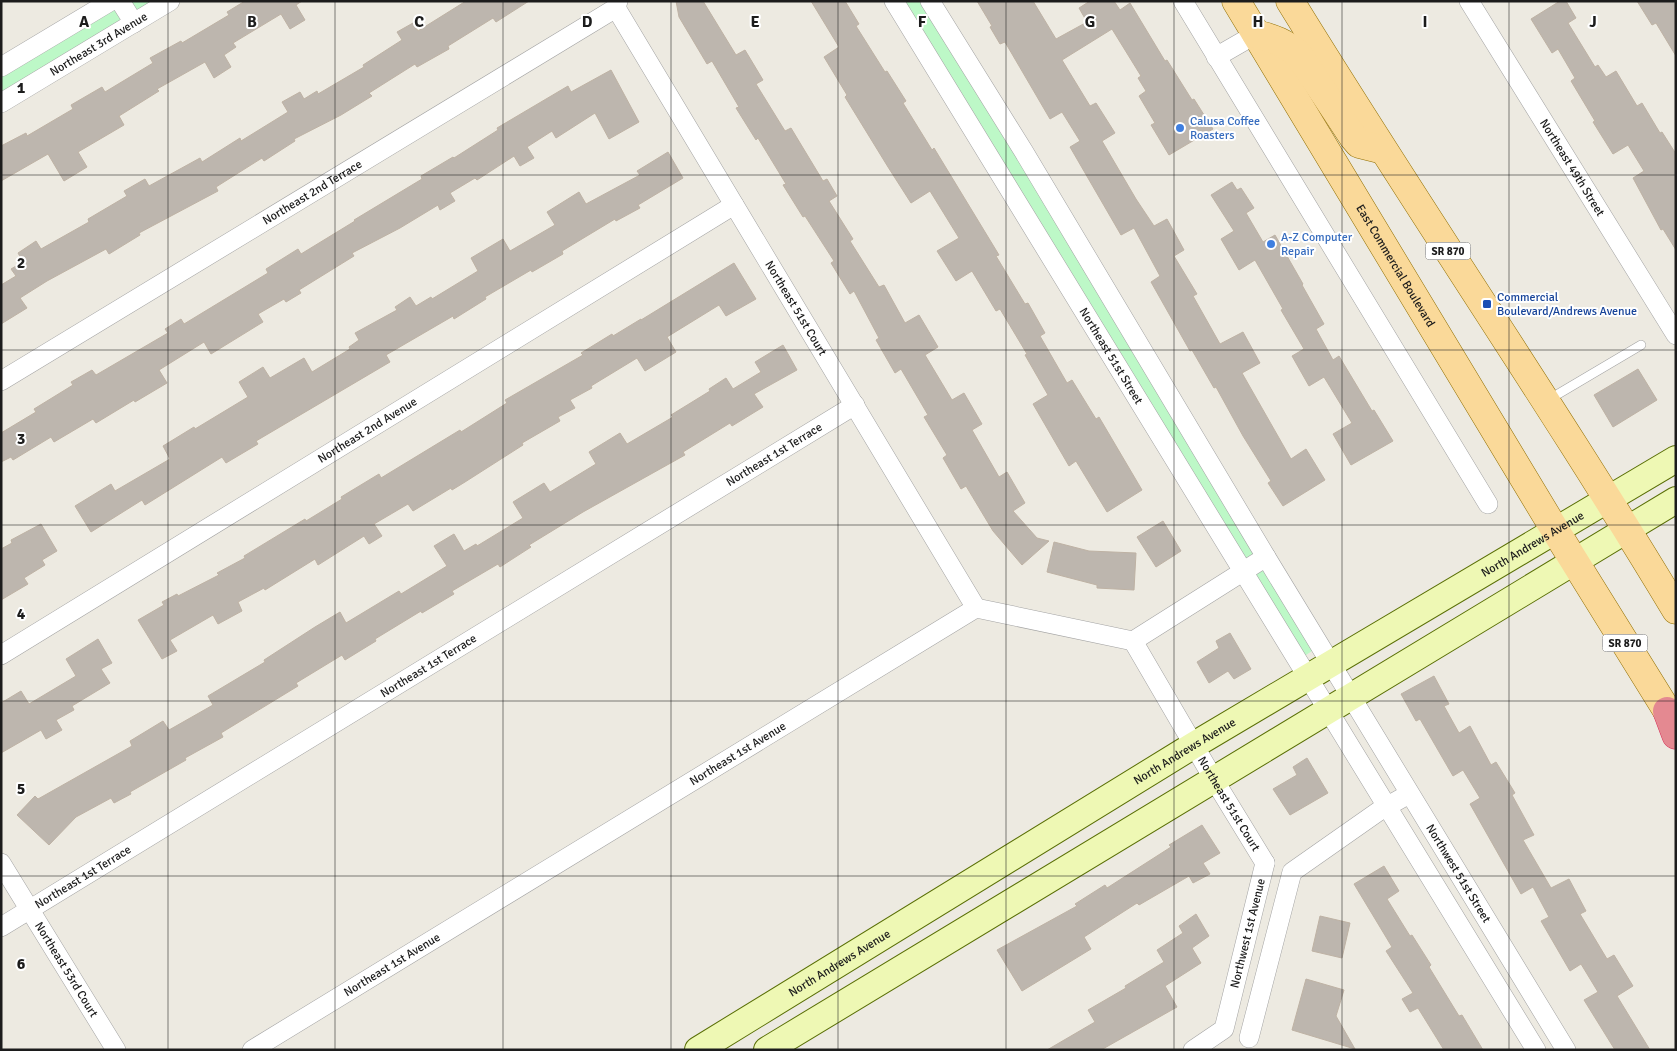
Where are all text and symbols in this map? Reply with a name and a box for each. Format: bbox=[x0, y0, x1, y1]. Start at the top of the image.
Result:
street label: Northeast 3rd Avenue bbox=[48, 9, 150, 79]
text: B bbox=[247, 12, 257, 32]
text: C bbox=[414, 12, 424, 32]
text: D bbox=[582, 12, 593, 32]
text: E bbox=[750, 12, 760, 32]
text: F bbox=[918, 12, 927, 32]
text: G bbox=[1085, 12, 1095, 32]
text: H bbox=[1253, 12, 1263, 32]
text: I bbox=[1422, 12, 1428, 32]
text: J bbox=[1589, 12, 1597, 32]
text: 1 bbox=[17, 78, 26, 98]
place label: Calusa Coffee Roasters bbox=[1190, 114, 1260, 143]
street label: Northeast 49th Street bbox=[1536, 116, 1608, 219]
marker: Calusa Coffee Roasters bbox=[1174, 122, 1186, 134]
street label: Northeast 2nd Terrace bbox=[260, 156, 365, 228]
street label: East Commercial Boulevard bbox=[1353, 202, 1438, 330]
place label: A-Z Computer Repair bbox=[1281, 230, 1353, 259]
marker: A-Z Computer Repair bbox=[1265, 238, 1277, 250]
road number: SR 870 bbox=[1426, 242, 1470, 260]
text: 2 bbox=[17, 253, 25, 273]
street label: Northeast 51st Court bbox=[762, 258, 830, 358]
place label: Commercial Boulevard/Andrews Avenue bbox=[1497, 290, 1637, 319]
marker: Commercial Boulevard/Andrews Avenue bbox=[1481, 298, 1493, 310]
street label: Northeast 51st Street bbox=[1076, 305, 1146, 407]
street label: Northeast 2nd Avenue bbox=[315, 394, 420, 466]
street label: Northeast 1st Terrace bbox=[723, 419, 825, 490]
text: 3 bbox=[17, 429, 25, 449]
street label: North Andrews Avenue bbox=[1478, 508, 1587, 580]
text: 4 bbox=[17, 604, 26, 624]
street label: Northeast 1st Terrace bbox=[378, 631, 479, 701]
road number: SR 870 bbox=[1602, 634, 1648, 651]
street label: North Andrews Avenue bbox=[1131, 714, 1238, 788]
street label: Northeast 1st Avenue bbox=[687, 718, 789, 789]
street label: Northeast 51st Court bbox=[1195, 754, 1263, 854]
text: 5 bbox=[17, 779, 25, 799]
street label: Northwest 51st Street bbox=[1423, 821, 1494, 925]
street label: Northeast 1st Terrace bbox=[32, 842, 134, 912]
street label: Northwest 1st Avenue bbox=[1227, 877, 1268, 990]
street label: Northeast 53rd Court bbox=[31, 919, 101, 1020]
street label: North Andrews Avenue bbox=[786, 926, 893, 1000]
street label: Northeast 1st Avenue bbox=[341, 929, 443, 1000]
text: 6 bbox=[17, 954, 26, 974]

